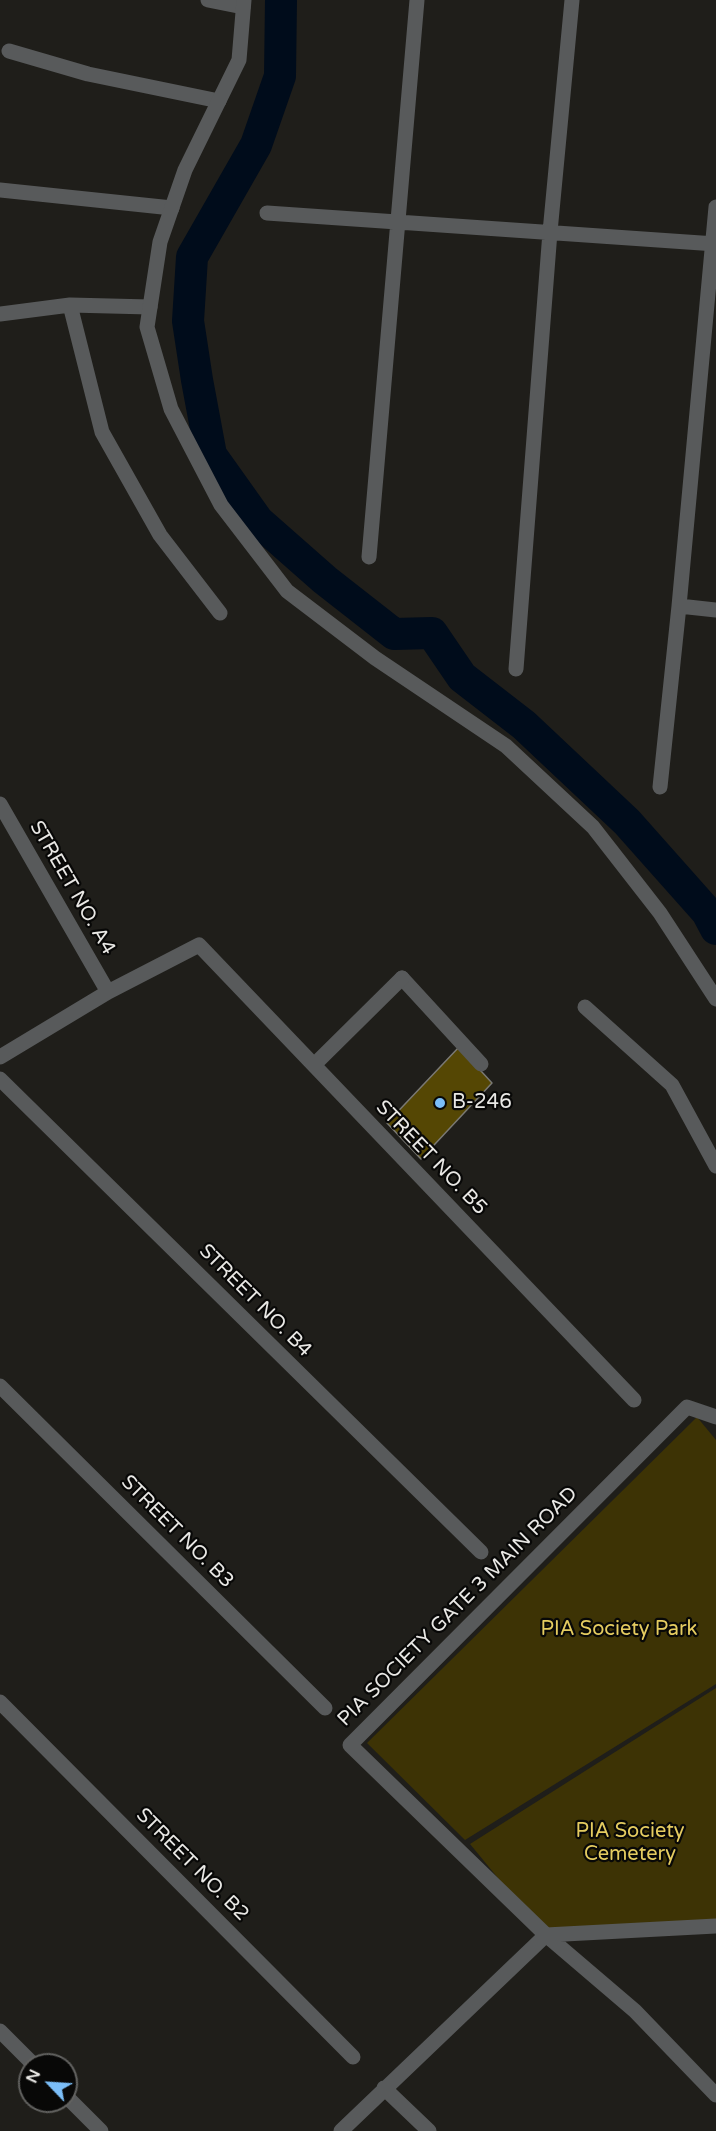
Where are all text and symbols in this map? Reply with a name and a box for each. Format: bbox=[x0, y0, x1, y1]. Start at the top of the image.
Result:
street label: STREET NO. A4 bbox=[24, 817, 120, 959]
place label: B-246 bbox=[452, 1091, 512, 1115]
street label: STREET NO. B5 bbox=[370, 1096, 492, 1220]
marker: B-246 bbox=[433, 1096, 447, 1110]
street label: STREET NO. B4 bbox=[194, 1240, 316, 1362]
street label: STREET NO. B3 bbox=[116, 1471, 238, 1593]
street label: PIA SOCIETY GATE 3 MAIN ROAD bbox=[333, 1482, 583, 1732]
park label: PIA Society Park bbox=[541, 1618, 697, 1642]
street label: STREET NO. B2 bbox=[131, 1804, 253, 1926]
park label: PIA Society Cemetery bbox=[576, 1820, 684, 1867]
north arrow bbox=[18, 2053, 78, 2113]
text: N bbox=[22, 2066, 45, 2086]

